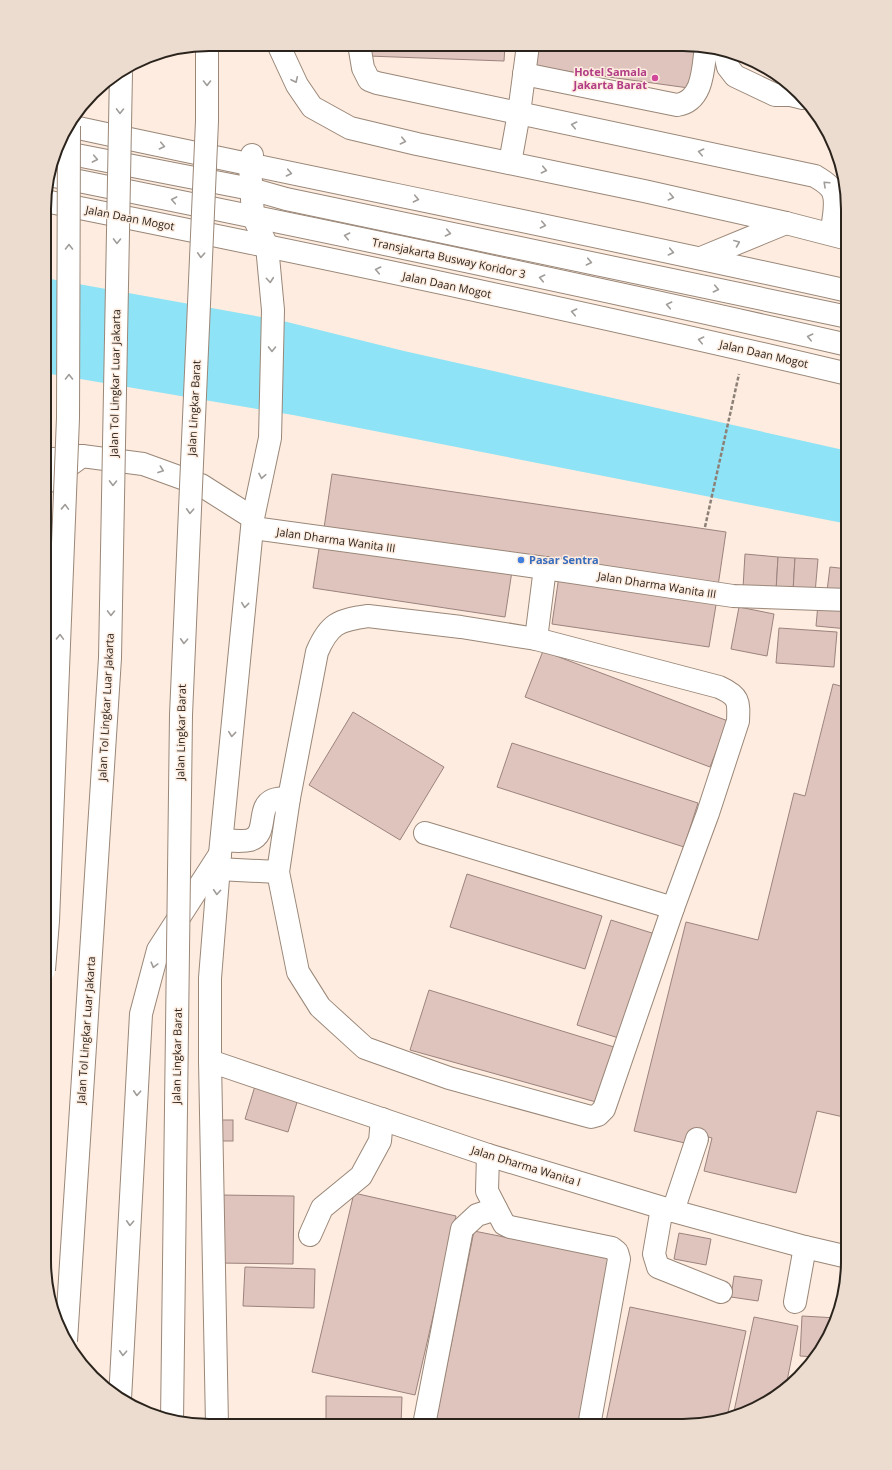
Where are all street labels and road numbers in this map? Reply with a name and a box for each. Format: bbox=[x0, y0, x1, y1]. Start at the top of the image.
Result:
street label: Jalan Daan Mogot bbox=[83, 201, 176, 234]
street label: Transjakarta Busway Koridor 3 bbox=[371, 234, 527, 281]
street label: Jalan Daan Mogot bbox=[400, 268, 493, 301]
street label: Jalan Tol Lingkar Luar Jakarta bbox=[106, 309, 123, 458]
street label: Jalan Daan Mogot bbox=[717, 336, 810, 371]
street label: Jalan Lingkar Barat bbox=[183, 360, 204, 457]
street label: Jalan Dharma Wanita III bbox=[275, 524, 397, 555]
street label: Jalan Dharma Wanita III bbox=[596, 568, 717, 601]
street label: Jalan Tol Lingkar Luar Jakarta bbox=[94, 633, 117, 782]
street label: Jalan Lingkar Barat bbox=[172, 684, 189, 781]
street label: Jalan Tol Lingkar Luar Jakarta bbox=[73, 956, 98, 1105]
street label: Jalan Lingkar Barat bbox=[168, 1008, 185, 1105]
street label: Jalan Dharma Wanita I bbox=[469, 1141, 583, 1189]

